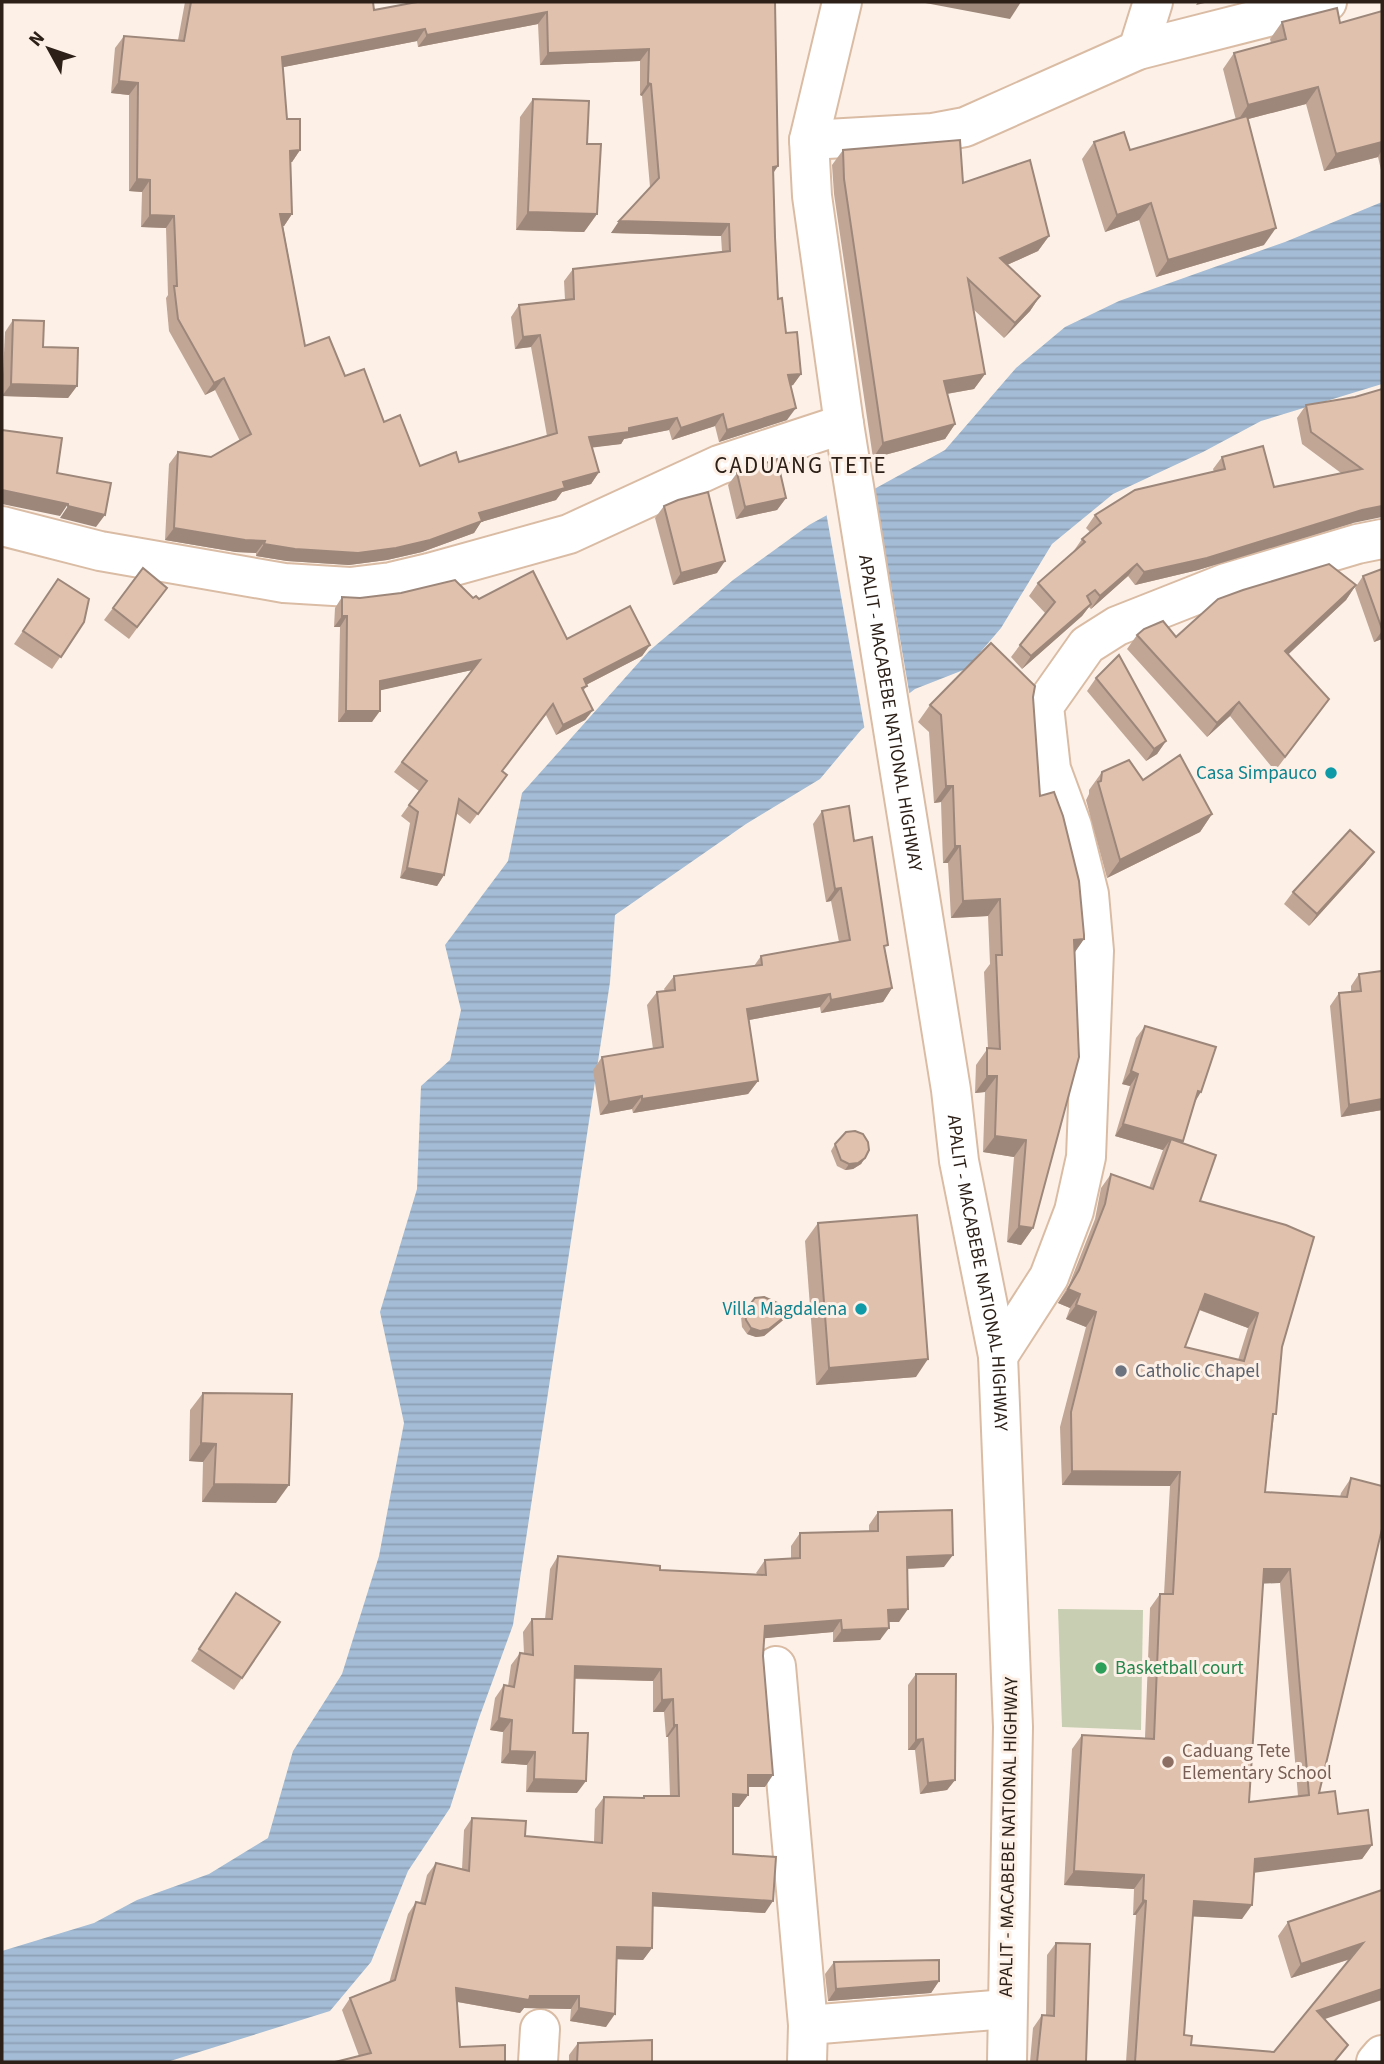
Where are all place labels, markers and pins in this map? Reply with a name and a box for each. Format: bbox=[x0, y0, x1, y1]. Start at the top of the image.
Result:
place label: Casa Simpauco bbox=[1196, 760, 1317, 787]
marker: Casa Simpauco bbox=[1323, 765, 1339, 781]
place label: Villa Magdalena bbox=[722, 1296, 847, 1323]
marker: Villa Magdalena bbox=[853, 1301, 869, 1317]
place label: Catholic Chapel bbox=[1135, 1358, 1260, 1385]
marker: Catholic Chapel bbox=[1113, 1363, 1129, 1379]
place label: Basketball court bbox=[1115, 1655, 1244, 1682]
marker: Basketball court bbox=[1093, 1660, 1109, 1676]
place label: Caduang Tete Elementary School bbox=[1182, 1738, 1332, 1787]
marker: Caduang Tete Elementary School bbox=[1160, 1754, 1176, 1770]

